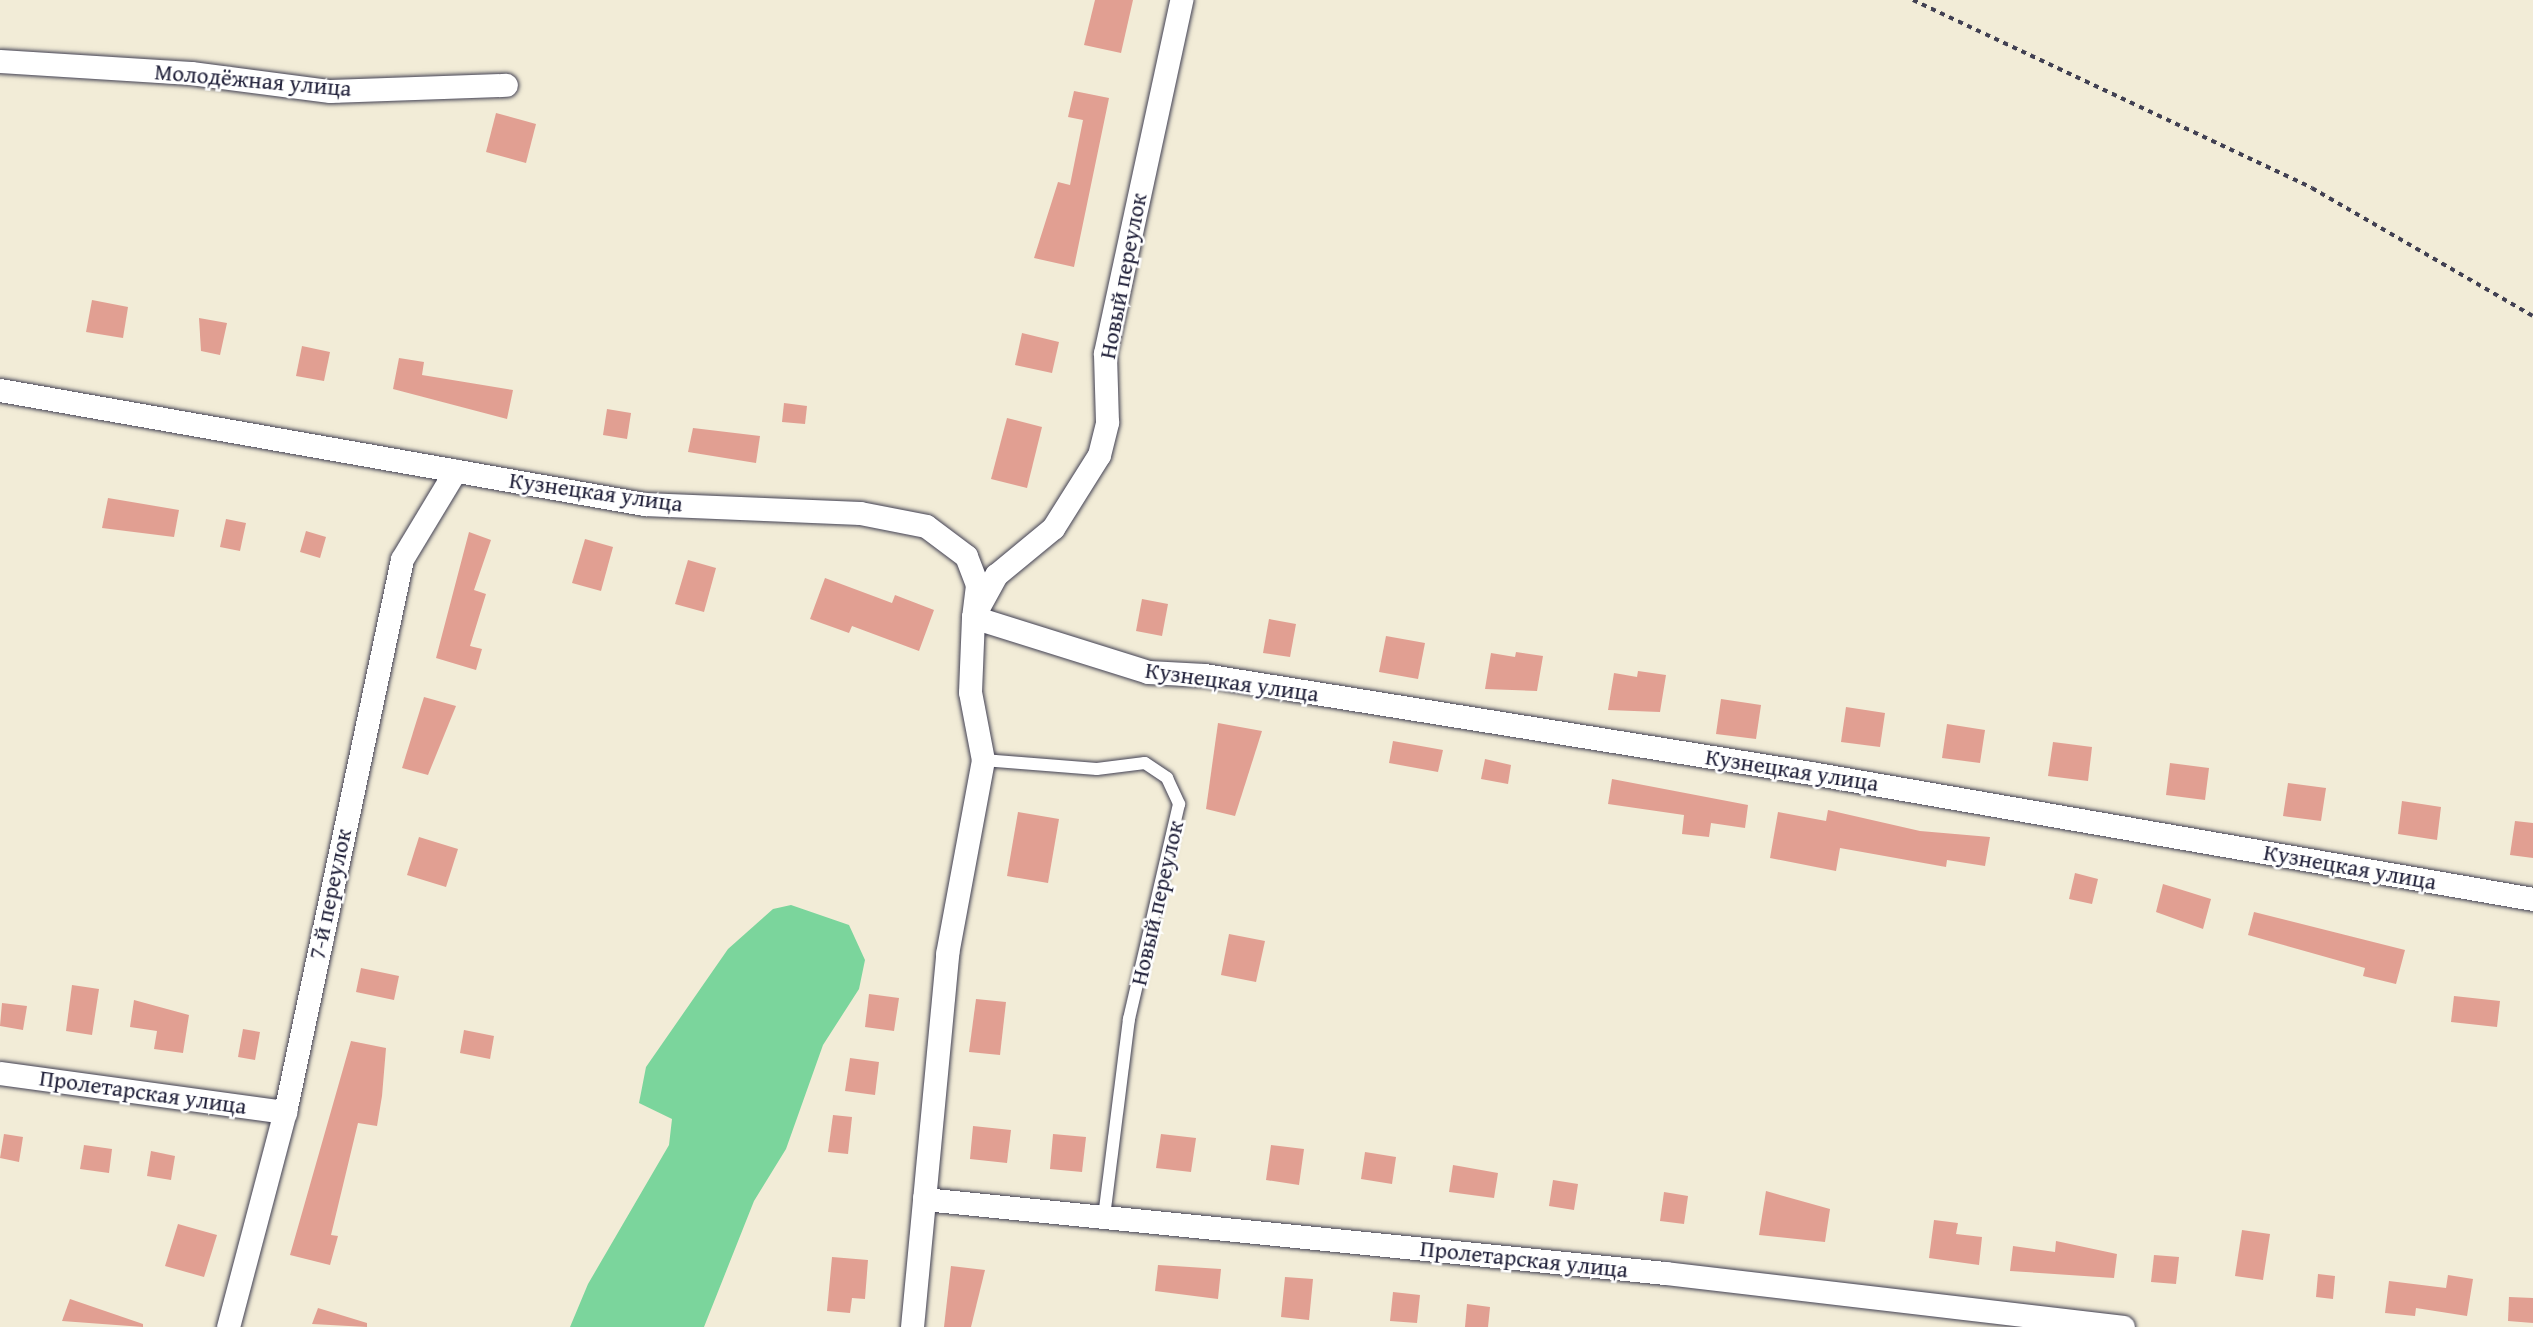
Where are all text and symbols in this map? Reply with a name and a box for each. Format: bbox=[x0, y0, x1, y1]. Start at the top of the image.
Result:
street label: Молодёжная улица bbox=[153, 58, 353, 102]
street label: Новый переулок bbox=[1093, 191, 1153, 361]
street label: Кузнецкая улица bbox=[508, 466, 684, 518]
street label: Кузнецкая улица bbox=[1144, 656, 1320, 708]
street label: Кузнецкая улица bbox=[1704, 743, 1880, 797]
street label: Новый переулок bbox=[1125, 818, 1189, 988]
street label: 7-й переулок bbox=[303, 826, 357, 962]
street label: Кузнецкая улица bbox=[2262, 838, 2438, 896]
street label: Пролетарская улица bbox=[38, 1064, 248, 1120]
street label: Пролетарская улица bbox=[1419, 1234, 1629, 1284]

